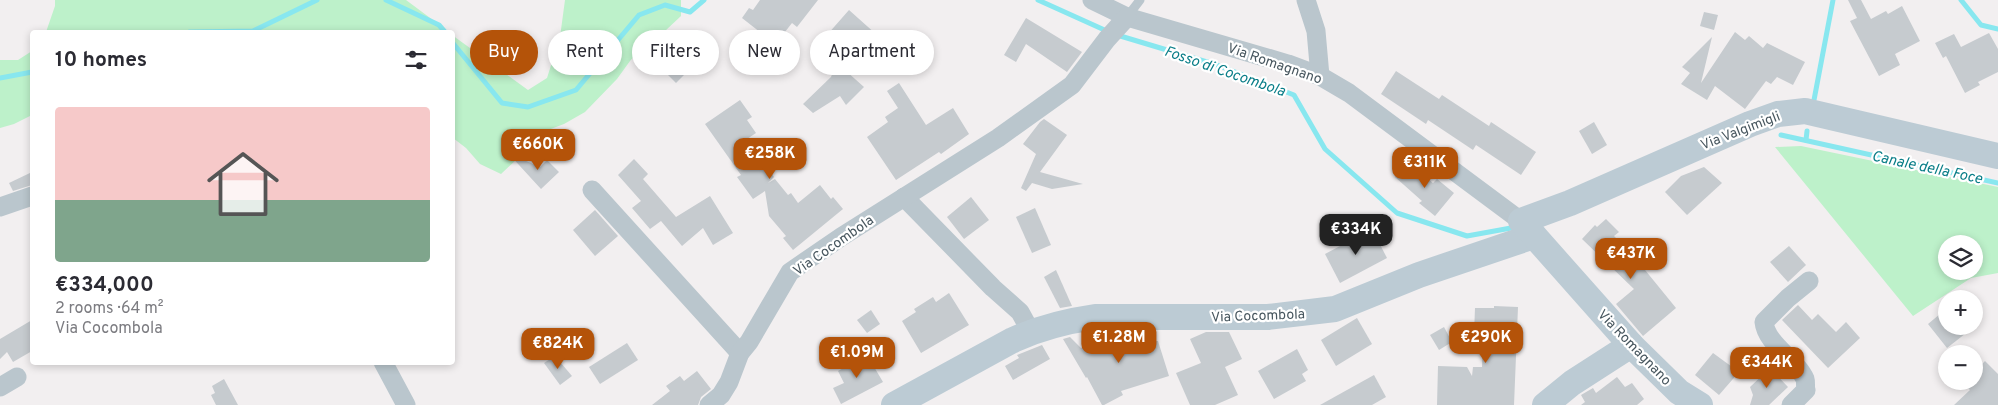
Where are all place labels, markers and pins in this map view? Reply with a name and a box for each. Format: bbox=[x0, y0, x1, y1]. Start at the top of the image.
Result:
pin: €660K bbox=[503, 128, 573, 171]
pin: €258K bbox=[735, 138, 805, 180]
pin: €311K bbox=[1390, 146, 1460, 189]
pin: €334K bbox=[1321, 214, 1391, 256]
pin: €437K bbox=[1596, 238, 1666, 280]
pin: €1.28M bbox=[1078, 322, 1160, 364]
pin: €290K bbox=[1451, 322, 1521, 364]
pin: €824K bbox=[523, 328, 593, 370]
pin: €1.09M bbox=[816, 336, 898, 379]
pin: €344K bbox=[1732, 346, 1802, 389]

